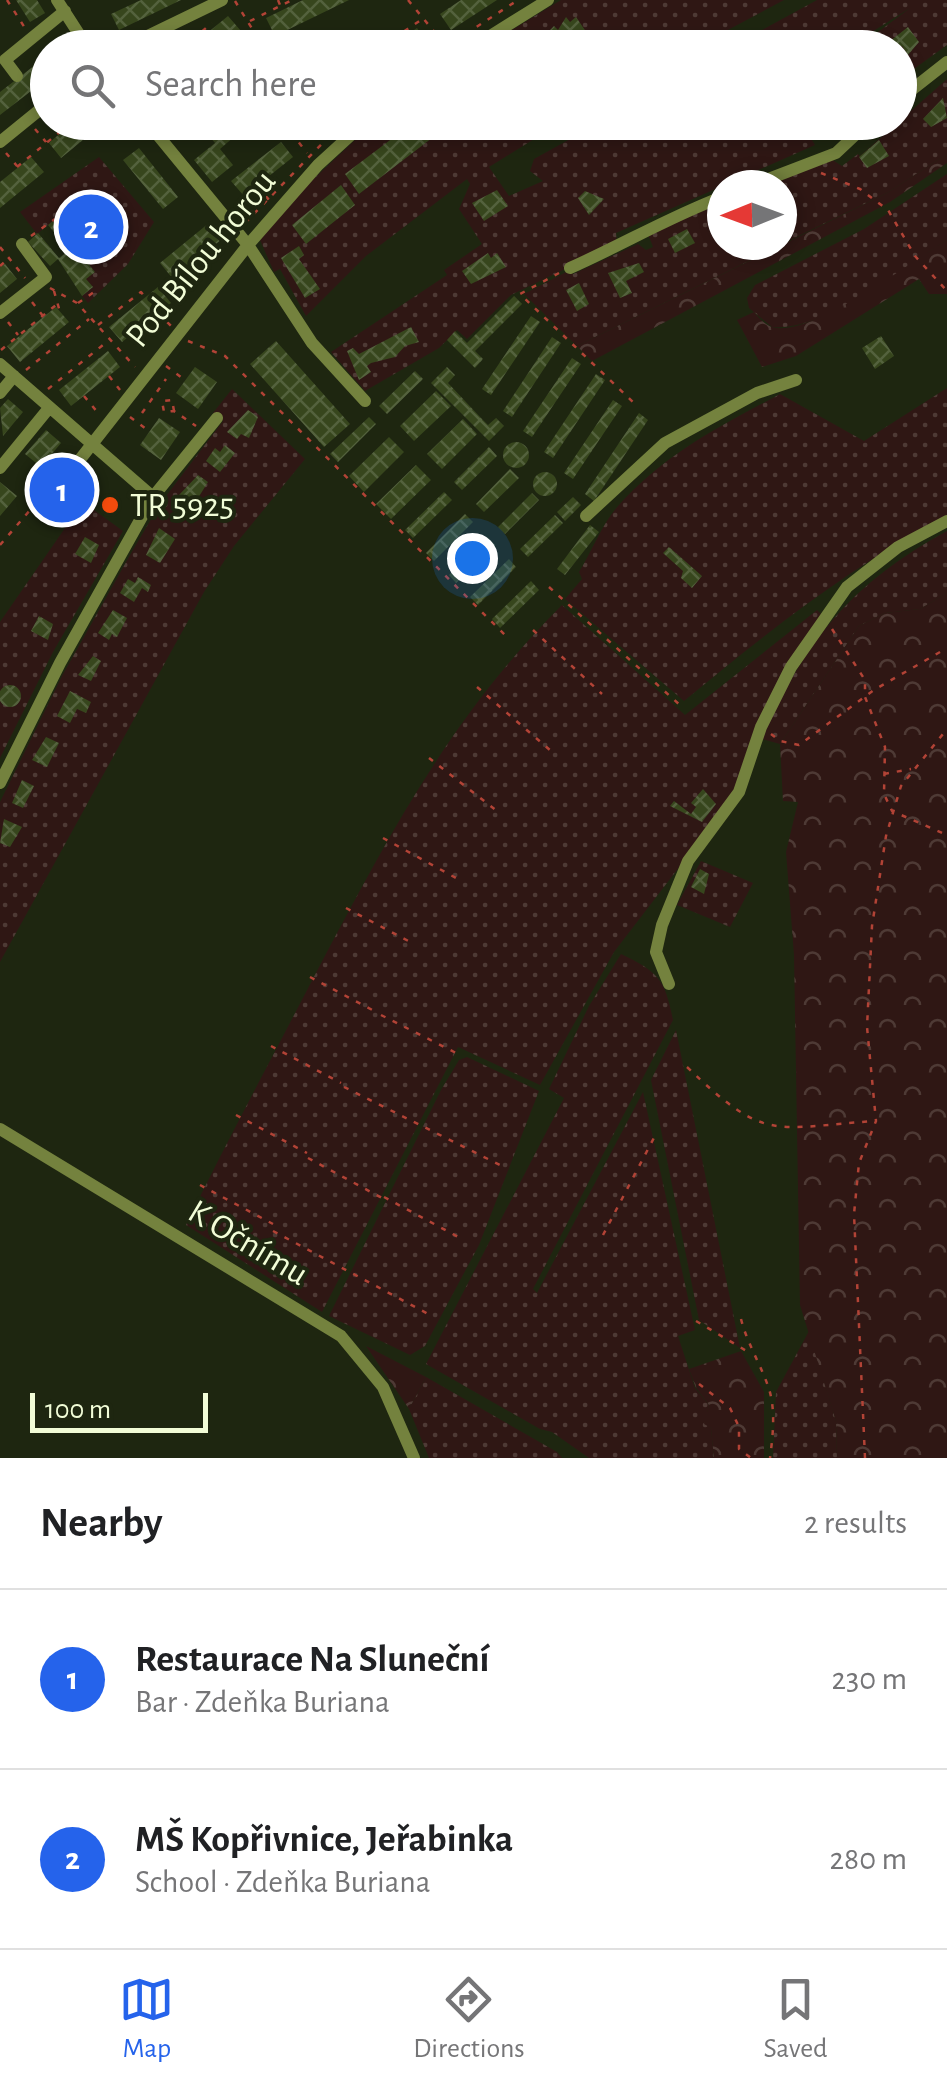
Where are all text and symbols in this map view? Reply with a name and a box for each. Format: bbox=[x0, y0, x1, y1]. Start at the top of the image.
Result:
search box bbox=[30, 30, 917, 140]
icon: search bbox=[65, 58, 120, 113]
text: Search here bbox=[145, 66, 317, 104]
street label: Pod Bílou horou bbox=[119, 164, 283, 354]
north arrow bbox=[707, 170, 797, 260]
pin: 2 bbox=[58, 190, 124, 264]
pin: 1 bbox=[30, 452, 94, 528]
place label: TR 5925 bbox=[130, 488, 234, 523]
marker: TR 5925 bbox=[99, 494, 121, 516]
your location bbox=[447, 533, 498, 584]
street label: K Očnímu bbox=[182, 1194, 314, 1292]
scale bar bbox=[30, 1388, 208, 1432]
text: 100 m bbox=[45, 1396, 111, 1424]
text: Nearby bbox=[40, 1502, 163, 1544]
text: 2 results bbox=[804, 1507, 907, 1539]
text: Restaurace Na Sluneční bbox=[135, 1641, 489, 1679]
text: 1 bbox=[67, 1663, 78, 1695]
text: 230 m bbox=[831, 1663, 907, 1695]
text: Bar · Zdeňka Buriana bbox=[135, 1686, 390, 1718]
text: MŠ Kopřivnice, Jeřabinka bbox=[135, 1821, 513, 1859]
text: 2 bbox=[65, 1843, 80, 1875]
text: 280 m bbox=[829, 1843, 907, 1875]
text: School · Zdeňka Buriana bbox=[135, 1866, 431, 1898]
tab: Map bbox=[119, 1972, 174, 2066]
tab: Directions bbox=[413, 1972, 525, 2066]
tab: Saved bbox=[764, 1972, 828, 2066]

